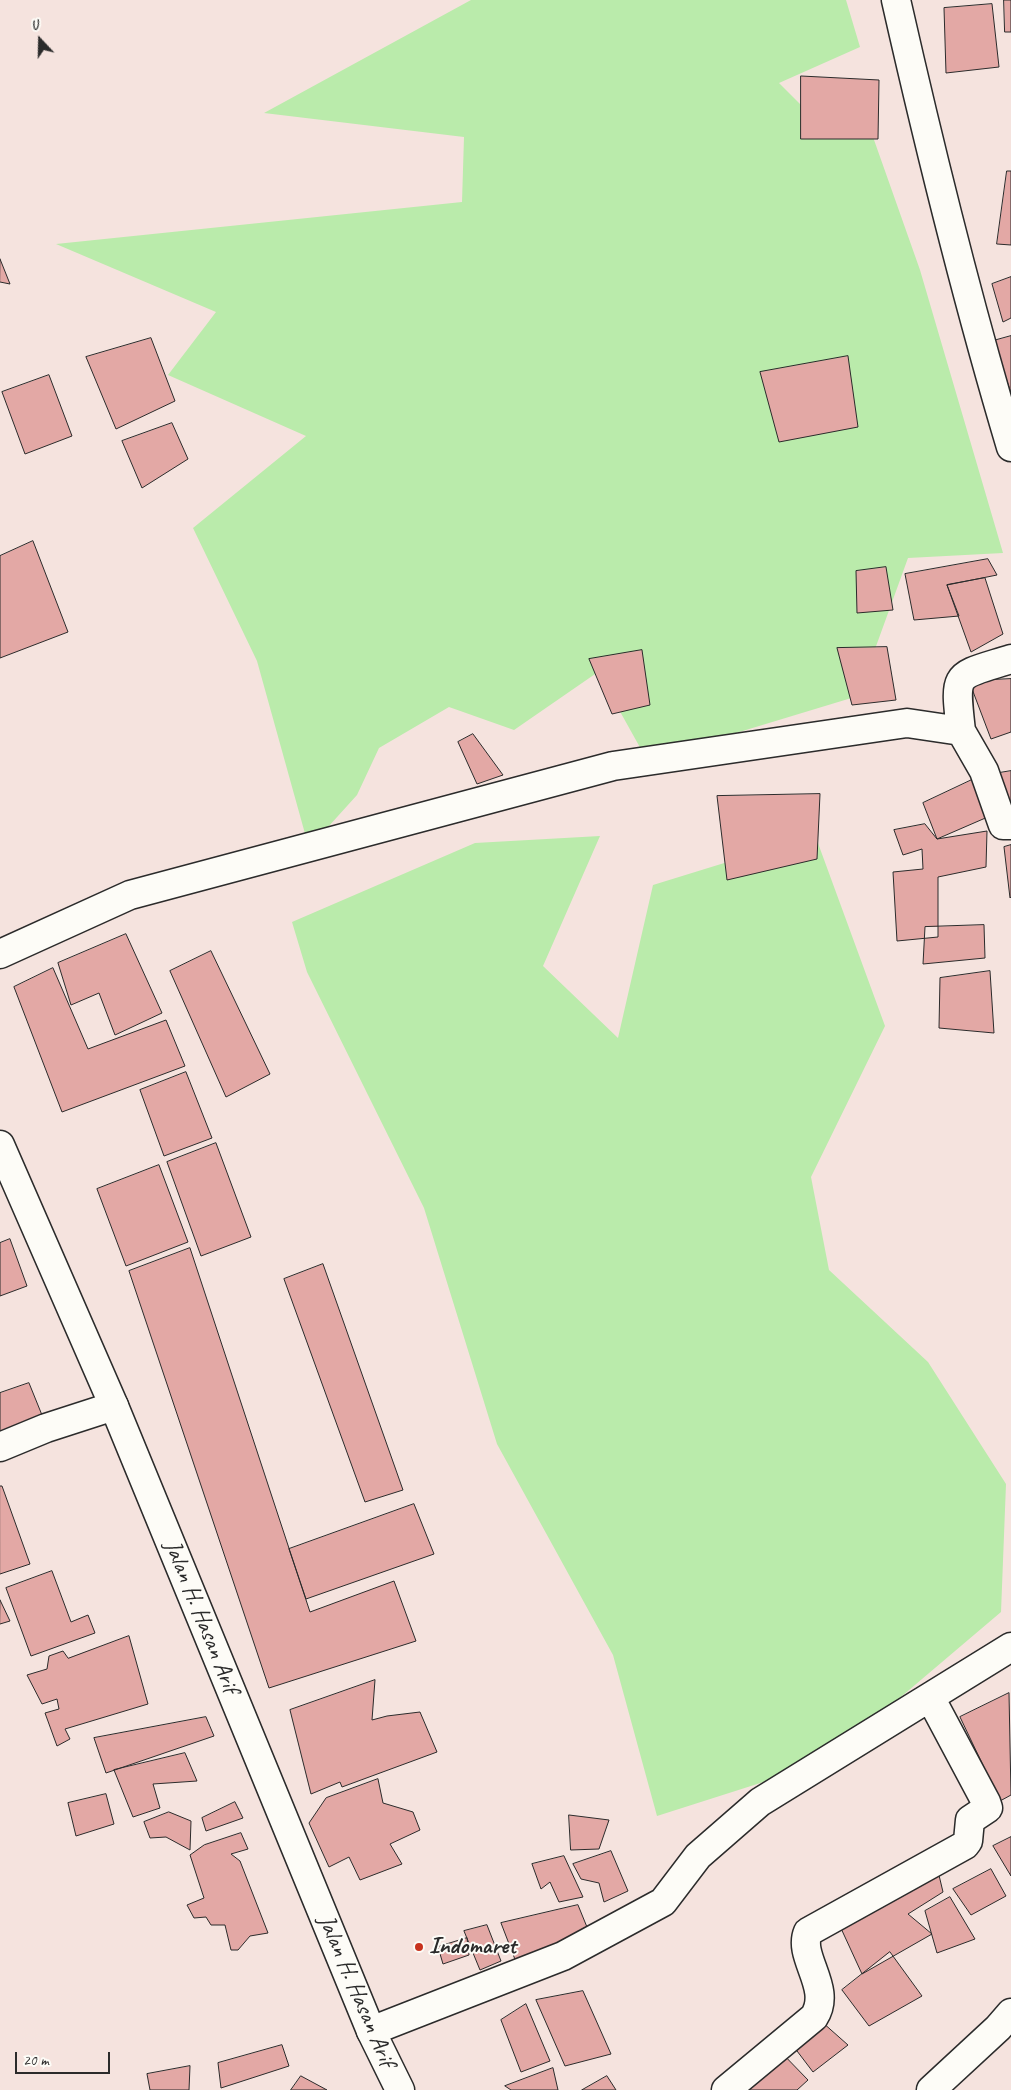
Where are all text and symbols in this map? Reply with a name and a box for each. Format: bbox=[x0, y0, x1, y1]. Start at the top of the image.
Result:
north arrow bbox=[15, 15, 65, 65]
text: U bbox=[28, 16, 41, 35]
street label: Jalan H. Hasan Arif bbox=[157, 1536, 245, 1698]
street label: Jalan H. Hasan Arif bbox=[311, 1911, 401, 2071]
place label: Indomaret bbox=[429, 1933, 516, 1961]
marker: Indomaret bbox=[413, 1941, 425, 1953]
scale bar bbox=[18, 2042, 112, 2074]
text: 20 m bbox=[23, 2051, 49, 2070]

